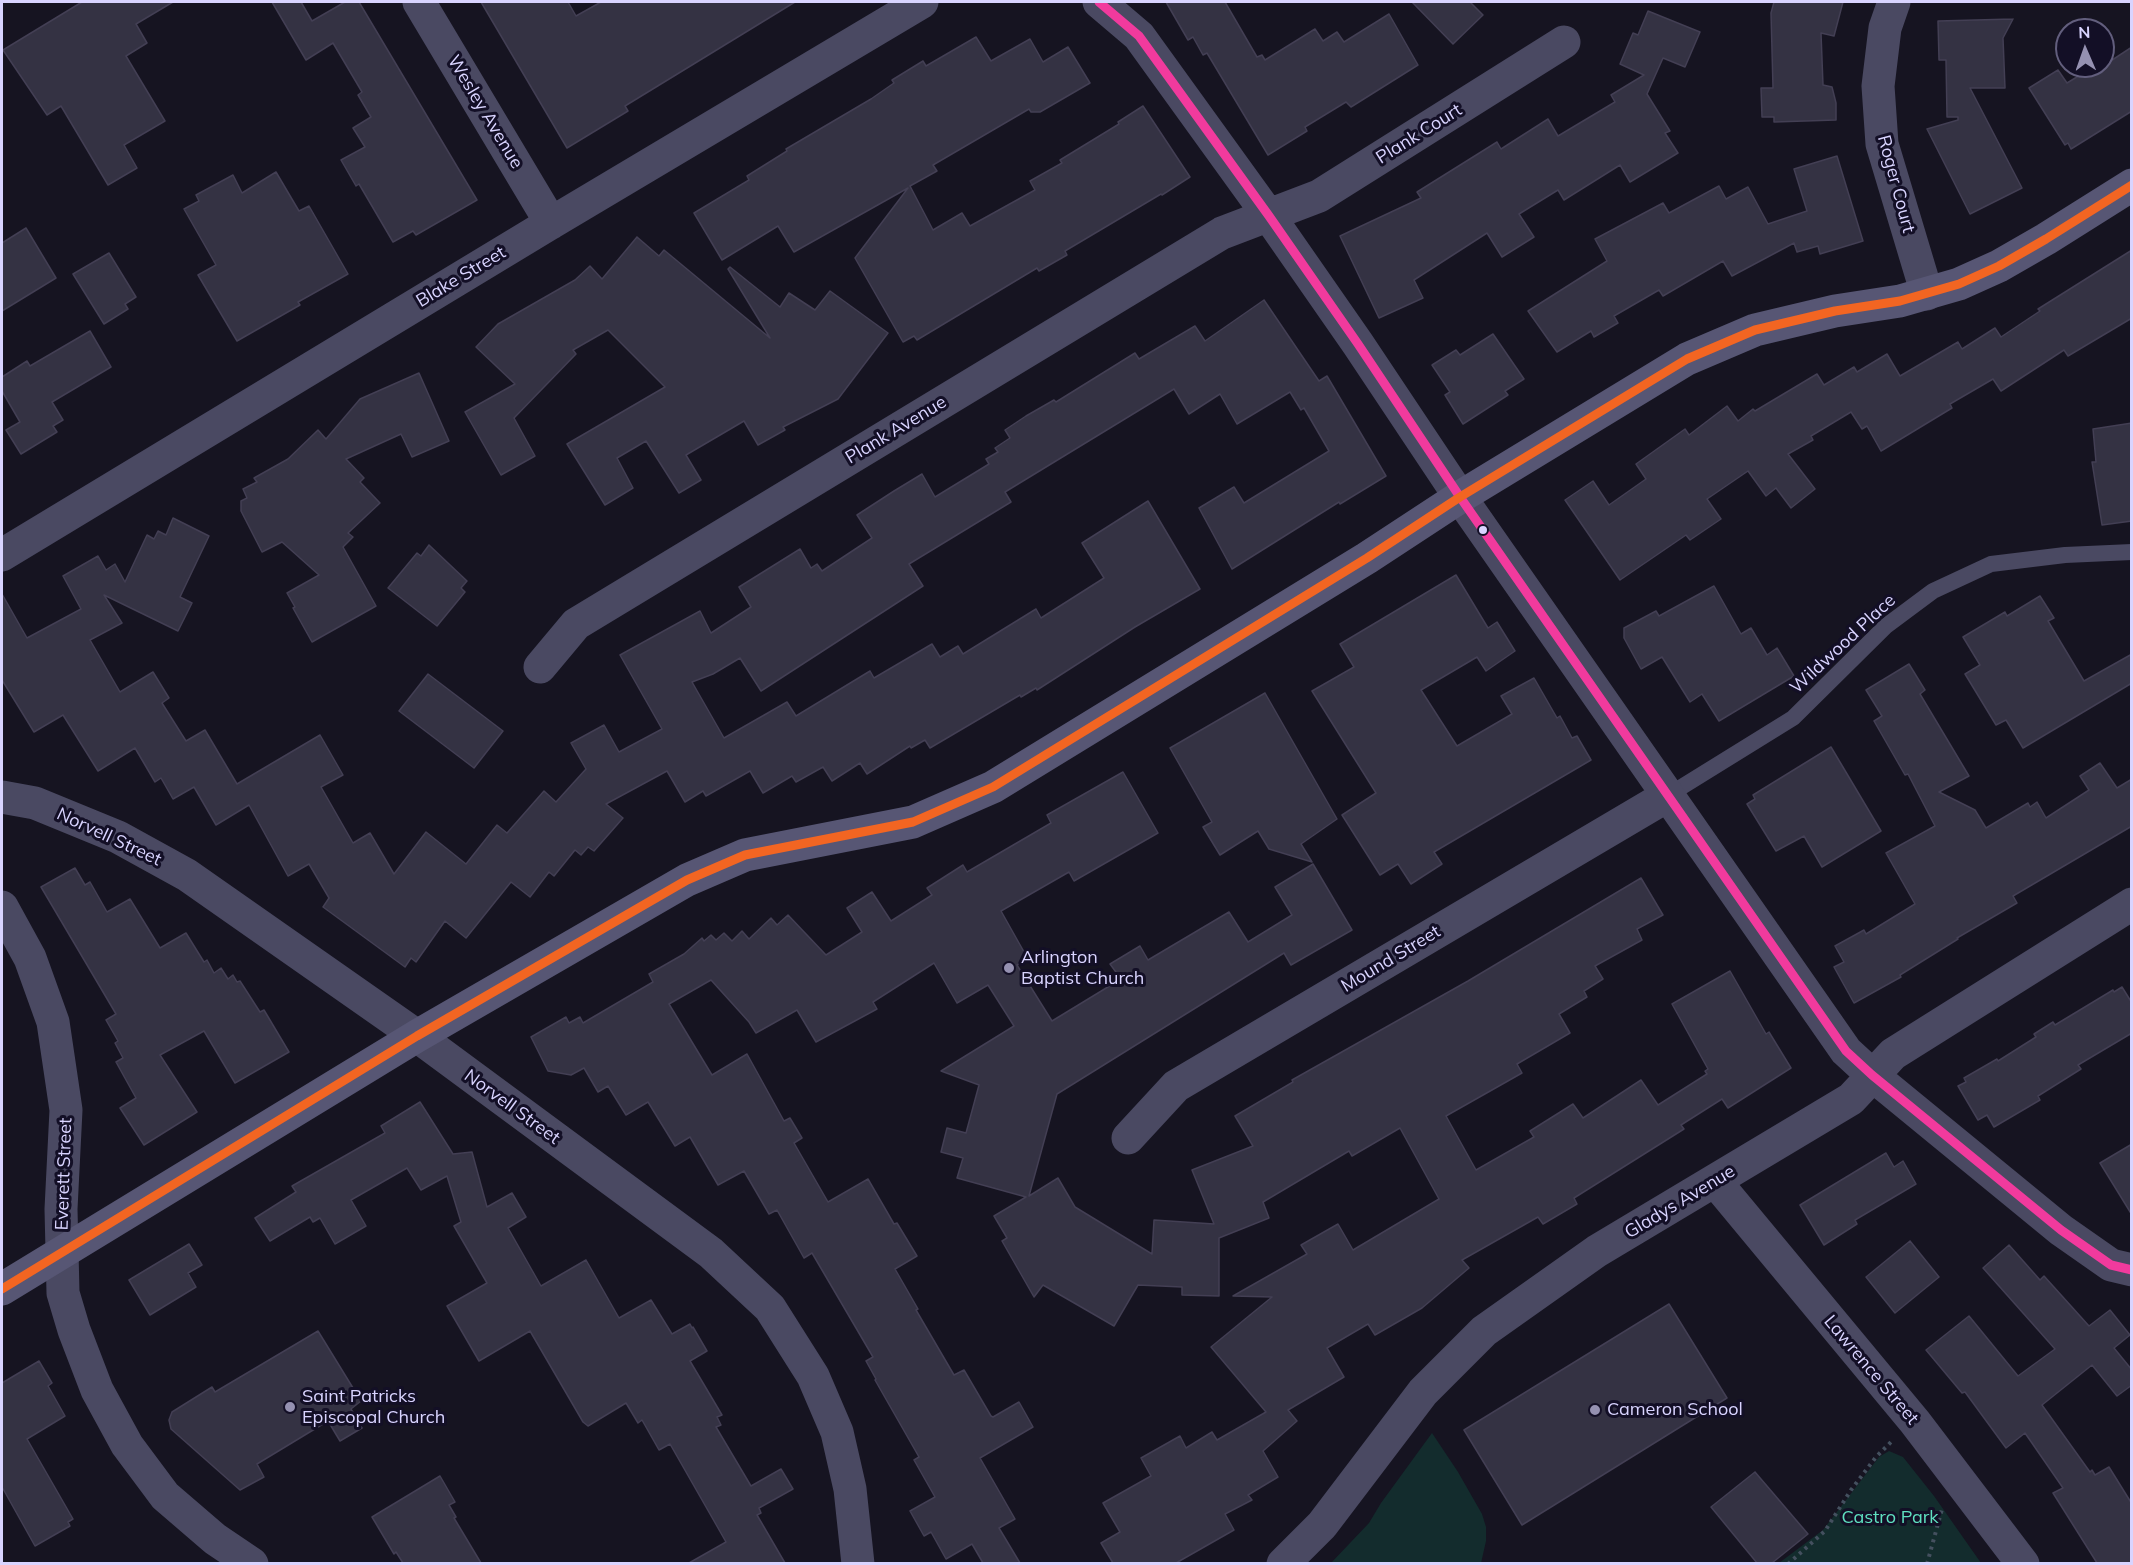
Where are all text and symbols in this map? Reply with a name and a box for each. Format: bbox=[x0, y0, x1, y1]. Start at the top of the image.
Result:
north arrow bbox=[2055, 18, 2115, 78]
text: N bbox=[2078, 22, 2091, 42]
street label: Wesley Avenue bbox=[443, 51, 527, 173]
street label: Plank Court bbox=[1372, 99, 1466, 169]
street label: Roger Court bbox=[1873, 133, 1919, 235]
street label: Blake Street bbox=[412, 242, 510, 312]
street label: Plank Avenue bbox=[842, 391, 950, 469]
unlabelled marker bbox=[1477, 524, 1489, 536]
street label: Wildwood Place bbox=[1786, 590, 1900, 698]
street label: Norvell Street bbox=[53, 803, 165, 871]
street label: Mound Street bbox=[1337, 921, 1445, 997]
place label: Arlington Baptist Church bbox=[1021, 947, 1144, 990]
marker: Arlington Baptist Church bbox=[1002, 961, 1016, 975]
street label: Norvell Street bbox=[460, 1065, 564, 1149]
street label: Everett Street bbox=[51, 1117, 77, 1231]
street label: Gladys Avenue bbox=[1621, 1161, 1739, 1243]
street label: Lawrence Street bbox=[1819, 1311, 1923, 1429]
place label: Saint Patricks Episcopal Church bbox=[302, 1386, 445, 1428]
place label: Cameron School bbox=[1607, 1399, 1743, 1421]
marker: Saint Patricks Episcopal Church bbox=[283, 1400, 297, 1414]
marker: Cameron School bbox=[1588, 1403, 1602, 1417]
park label: Castro Park bbox=[1841, 1507, 1939, 1529]

